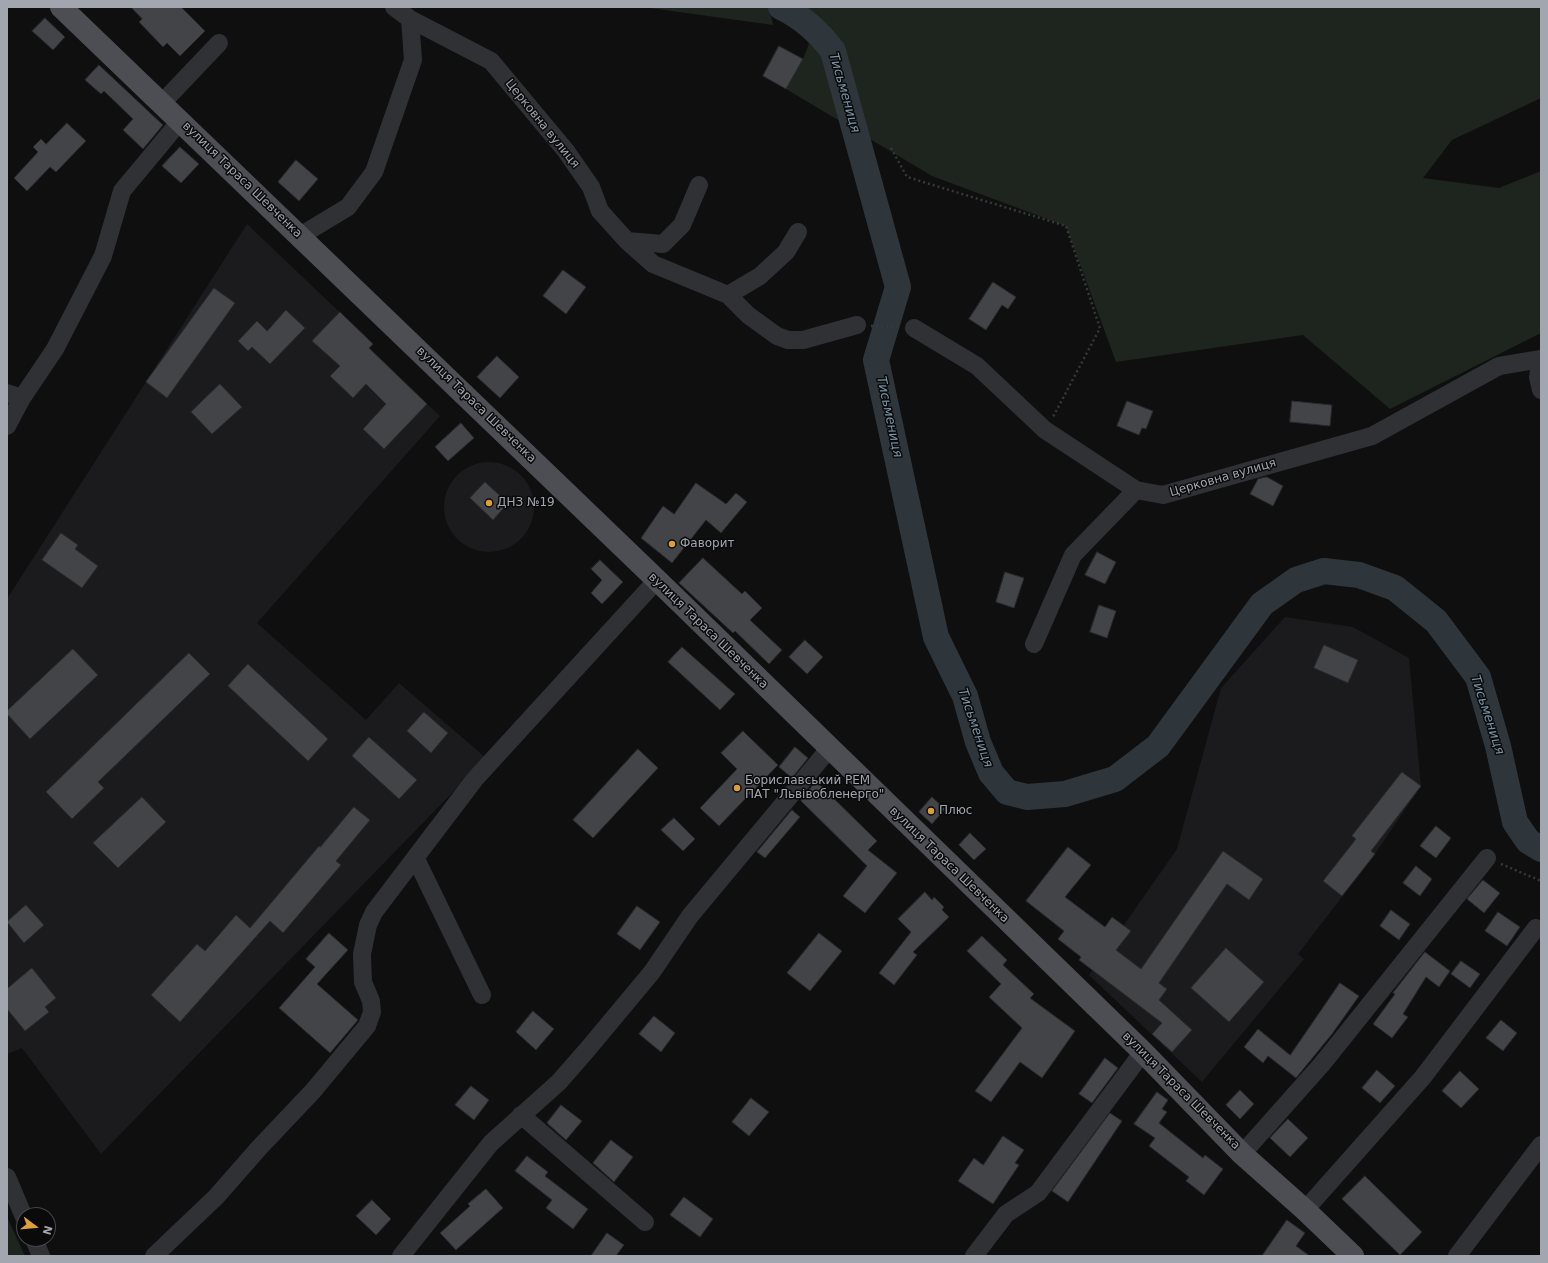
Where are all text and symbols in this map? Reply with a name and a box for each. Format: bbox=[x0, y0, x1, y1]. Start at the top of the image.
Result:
water label: Тисьмениця bbox=[825, 51, 863, 135]
street label: Церковна вулиця bbox=[502, 77, 582, 171]
street label: вулиця Тараса Шевченка bbox=[179, 119, 305, 241]
street label: вулиця Тараса Шевченка bbox=[413, 344, 539, 466]
water label: Тисьмениця bbox=[873, 375, 905, 459]
street label: Церковна вулиця bbox=[1168, 456, 1278, 500]
place label: ДНЗ №19 bbox=[497, 496, 555, 510]
marker: ДНЗ №19 bbox=[484, 498, 494, 508]
place label: Фаворит bbox=[680, 537, 735, 551]
marker: Фаворит bbox=[667, 539, 677, 549]
street label: вулиця Тараса Шевченка bbox=[645, 570, 771, 692]
water label: Тисьмениця bbox=[1467, 673, 1507, 757]
water label: Тисьмениця bbox=[954, 686, 996, 770]
place label: Бориславський РЕМ ПАТ "Львівобленерго" bbox=[745, 774, 884, 802]
marker: Бориславський РЕМ ПАТ "Львівобленерго" bbox=[732, 783, 742, 793]
street label: вулиця Тараса Шевченка bbox=[886, 804, 1012, 926]
place label: Плюс bbox=[939, 804, 972, 818]
marker: Плюс bbox=[926, 806, 936, 816]
street label: вулиця Тараса Шевченка bbox=[1119, 1029, 1243, 1153]
north arrow bbox=[16, 1207, 56, 1247]
text: N bbox=[40, 1224, 55, 1236]

